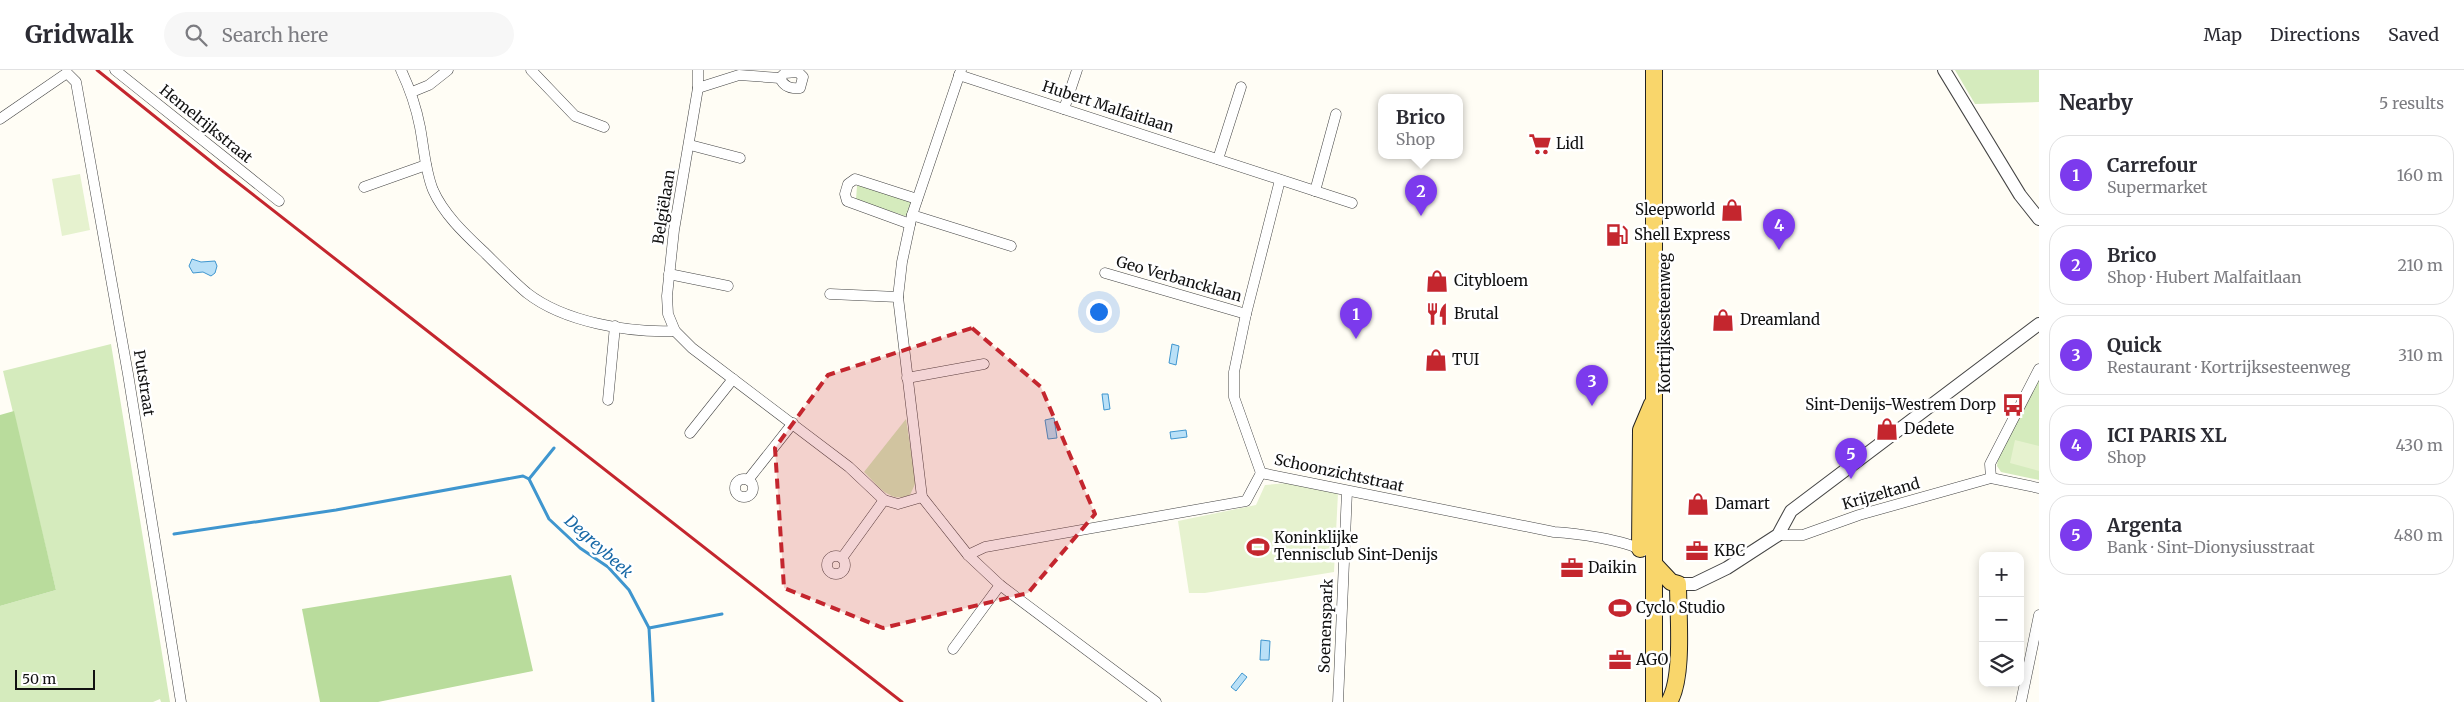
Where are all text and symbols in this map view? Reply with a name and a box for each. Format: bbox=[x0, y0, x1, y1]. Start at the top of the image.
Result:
search box bbox=[164, 12, 514, 57]
text: Gridwalk bbox=[25, 19, 134, 50]
icon: search bbox=[182, 21, 210, 49]
text: Search here bbox=[222, 23, 328, 47]
text: Map bbox=[2204, 23, 2242, 46]
text: Directions bbox=[2270, 23, 2360, 46]
text: Saved bbox=[2388, 23, 2439, 46]
street label: Hubert Malfaitlaan bbox=[1040, 76, 1176, 137]
street label: Hemelrijkstraat bbox=[156, 80, 257, 167]
text: Nearby bbox=[2059, 89, 2133, 116]
text: 5 results bbox=[2379, 93, 2444, 113]
popup bbox=[1378, 94, 1463, 159]
text: Brico bbox=[1396, 105, 1445, 129]
text: Shop bbox=[1396, 129, 1435, 149]
supermarket icon: Lidl bbox=[1527, 131, 1553, 157]
place label: Lidl bbox=[1556, 134, 1584, 153]
text: Carrefour bbox=[2107, 153, 2197, 177]
text: 1 bbox=[2072, 165, 2080, 185]
text: 160 m bbox=[2397, 165, 2443, 185]
street label: Belgiëlaan bbox=[648, 168, 679, 246]
pin: 2 bbox=[1405, 175, 1437, 216]
text: Supermarket bbox=[2107, 177, 2208, 197]
shop icon: Sleepworld bbox=[1719, 197, 1745, 223]
place label: Sleepworld bbox=[1635, 200, 1715, 219]
pin: 4 bbox=[1763, 209, 1795, 250]
fuel station icon: Shell Express bbox=[1604, 222, 1630, 248]
place label: Shell Express bbox=[1634, 225, 1730, 244]
text: Brico bbox=[2107, 243, 2156, 267]
street label: Geo Verbancklaan bbox=[1114, 251, 1244, 306]
street label: Kortrijksesteenweg bbox=[1655, 253, 1674, 393]
text: 2 bbox=[2071, 255, 2081, 275]
text: 210 m bbox=[2398, 255, 2443, 275]
text: Shop · Hubert Malfaitlaan bbox=[2107, 267, 2302, 287]
shop icon: Citybloem bbox=[1424, 268, 1450, 294]
place label: Citybloem bbox=[1454, 271, 1528, 290]
pin: 1 bbox=[1340, 298, 1372, 339]
your location bbox=[1086, 299, 1112, 325]
restaurant icon: Brutal bbox=[1424, 301, 1450, 327]
place label: Brutal bbox=[1454, 304, 1499, 323]
shop icon: Dreamland bbox=[1710, 307, 1736, 333]
place label: Dreamland bbox=[1740, 310, 1820, 329]
text: Quick bbox=[2107, 333, 2162, 357]
text: 3 bbox=[2071, 345, 2081, 365]
text: 310 m bbox=[2398, 345, 2443, 365]
shop icon: TUI bbox=[1423, 347, 1449, 373]
street label: Putstraat bbox=[130, 349, 159, 417]
place label: TUI bbox=[1452, 350, 1479, 369]
text: Restaurant · Kortrijksesteenweg bbox=[2107, 357, 2350, 377]
pin: 3 bbox=[1576, 365, 1608, 406]
bus stop icon: Sint-Denijs-Westrem Dorp bbox=[2000, 392, 2026, 418]
place label: Sint-Denijs-Westrem Dorp bbox=[1805, 395, 1996, 414]
shop icon: Dedete bbox=[1874, 416, 1900, 442]
place label: Dedete bbox=[1904, 419, 1954, 438]
text: ICI PARIS XL bbox=[2107, 423, 2226, 447]
text: 4 bbox=[2071, 435, 2081, 455]
text: 430 m bbox=[2396, 435, 2443, 455]
pin: 5 bbox=[1835, 438, 1867, 479]
text: Shop bbox=[2107, 447, 2146, 467]
street label: Schoonzichtstraat bbox=[1273, 450, 1406, 496]
street label: Krijzeltand bbox=[1840, 473, 1922, 514]
shop icon: Damart bbox=[1685, 491, 1711, 517]
place label: Damart bbox=[1715, 494, 1770, 513]
water label: Degreybeek bbox=[560, 510, 637, 582]
text: Argenta bbox=[2107, 513, 2182, 537]
text: 5 bbox=[2071, 525, 2081, 545]
text: 480 m bbox=[2394, 525, 2443, 545]
place label: Koninklijke Tennisclub Sint-Denijs bbox=[1274, 528, 1438, 564]
sports icon: Koninklijke Tennisclub Sint-Denijs bbox=[1245, 534, 1271, 560]
text: Bank · Sint-Dionysiusstraat bbox=[2107, 537, 2315, 557]
office icon: KBC bbox=[1684, 538, 1710, 564]
place label: KBC bbox=[1714, 541, 1745, 560]
map controls bbox=[1979, 552, 2024, 687]
button: + bbox=[1979, 552, 2024, 597]
office icon: Daikin bbox=[1559, 555, 1585, 581]
place label: Daikin bbox=[1588, 558, 1637, 577]
street label: Soenenspark bbox=[1314, 578, 1337, 673]
sports icon: Cyclo Studio bbox=[1607, 595, 1633, 621]
button: − bbox=[1979, 597, 2024, 642]
place label: Cyclo Studio bbox=[1636, 598, 1725, 617]
button: layers bbox=[1979, 642, 2024, 687]
office icon: AGO bbox=[1607, 647, 1633, 673]
place label: AGO bbox=[1635, 650, 1669, 669]
scale bar bbox=[15, 667, 95, 690]
text: 50 m bbox=[22, 670, 56, 688]

